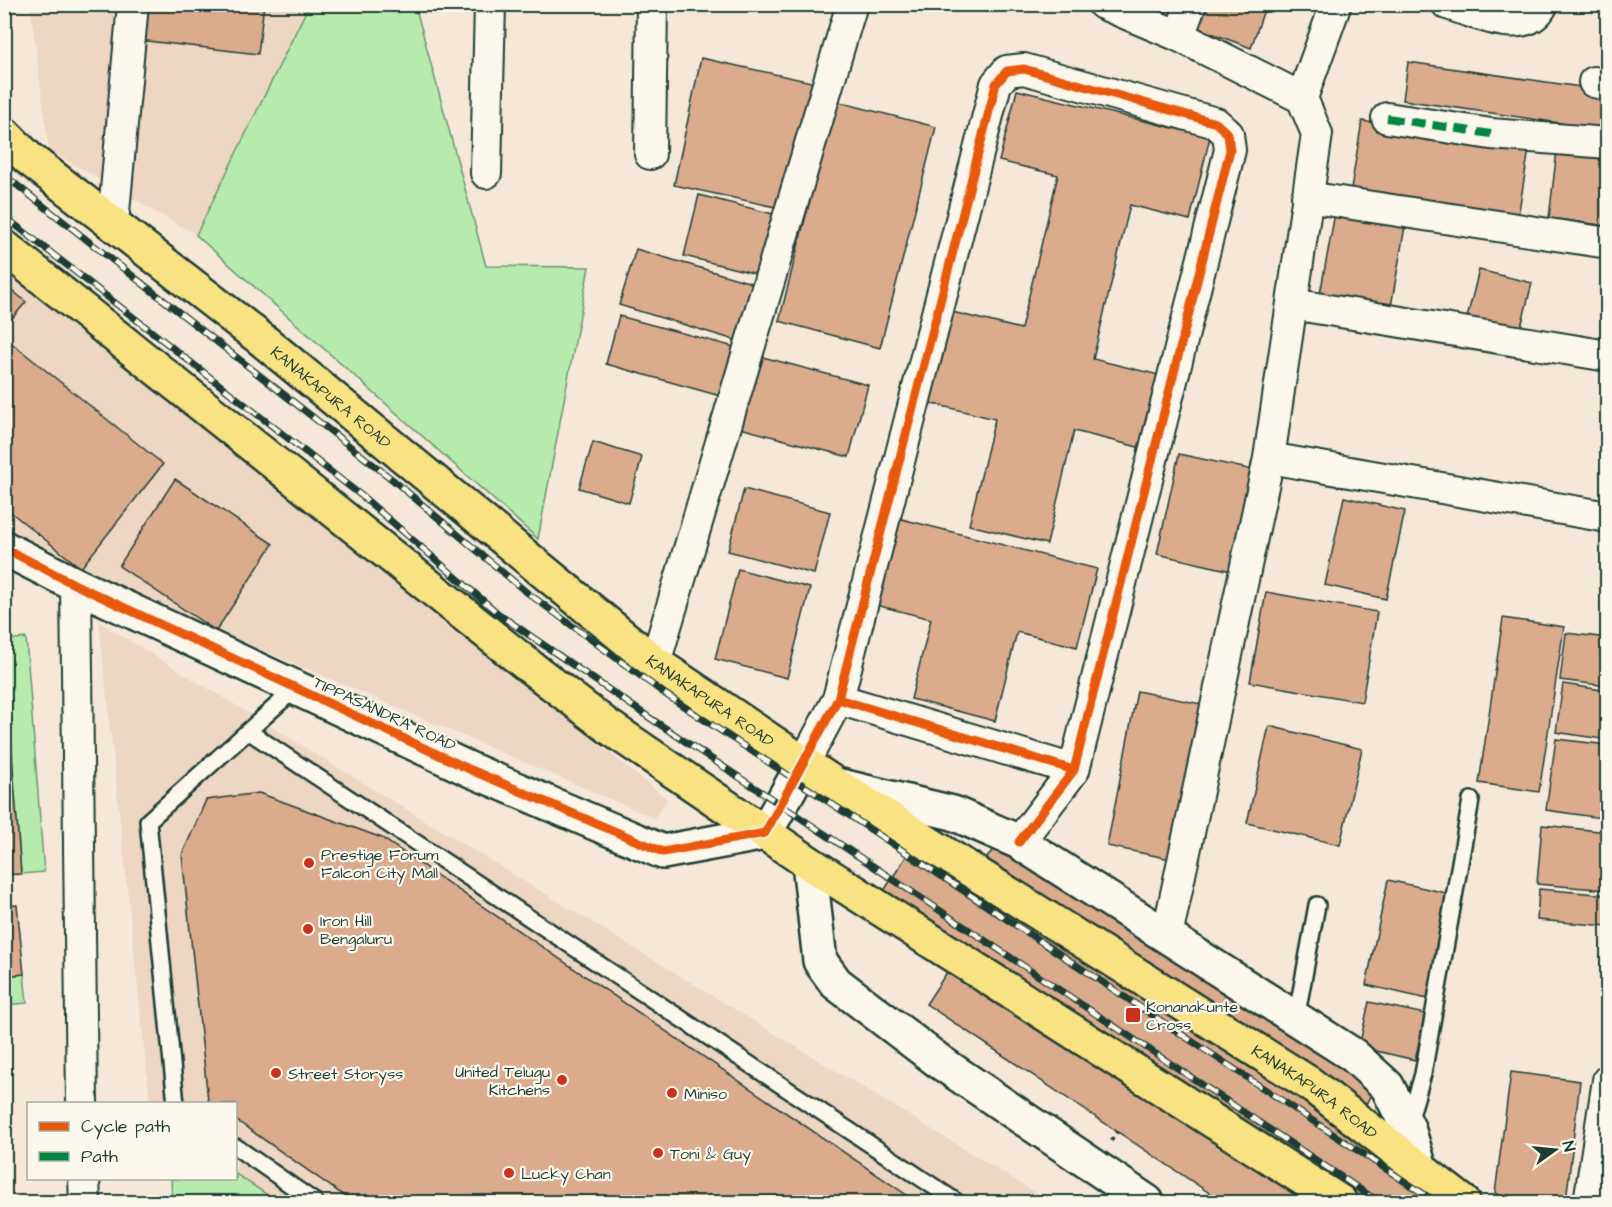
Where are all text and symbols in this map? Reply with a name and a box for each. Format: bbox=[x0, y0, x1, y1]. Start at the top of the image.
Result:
street label: KANAKAPURA ROAD bbox=[266, 341, 396, 454]
street label: KANAKAPURA ROAD bbox=[641, 650, 778, 752]
street label: TIPPASANDRA ROAD bbox=[310, 671, 459, 757]
place label: Prestige Forum Falcon City Mall bbox=[321, 844, 439, 885]
marker: Prestige Forum Falcon City Mall bbox=[302, 856, 316, 870]
place label: Iron Hill Bengaluru bbox=[320, 910, 392, 951]
marker: Iron Hill Bengaluru bbox=[301, 922, 315, 936]
place label: Konanakunte Cross bbox=[1146, 996, 1238, 1036]
marker: Konanakunte Cross bbox=[1124, 1006, 1142, 1024]
street label: KANAKAPURA ROAD bbox=[1247, 1040, 1382, 1144]
place label: United Telugu Kitchens bbox=[455, 1061, 550, 1101]
place label: Street Storyss bbox=[288, 1063, 403, 1086]
marker: Street Storyss bbox=[269, 1066, 283, 1080]
marker: United Telugu Kitchens bbox=[555, 1073, 569, 1087]
place label: Miniso bbox=[684, 1083, 727, 1105]
marker: Miniso bbox=[665, 1086, 679, 1100]
legend bbox=[27, 1102, 237, 1180]
text: Cycle path bbox=[81, 1114, 170, 1140]
north arrow bbox=[1525, 1120, 1585, 1180]
text: N bbox=[1557, 1139, 1580, 1154]
place label: Toni & Guy bbox=[670, 1143, 751, 1166]
text: Path bbox=[81, 1144, 118, 1169]
marker: Toni & Guy bbox=[651, 1146, 665, 1160]
place label: Lucky Chan bbox=[521, 1163, 611, 1186]
marker: Lucky Chan bbox=[502, 1166, 516, 1180]

